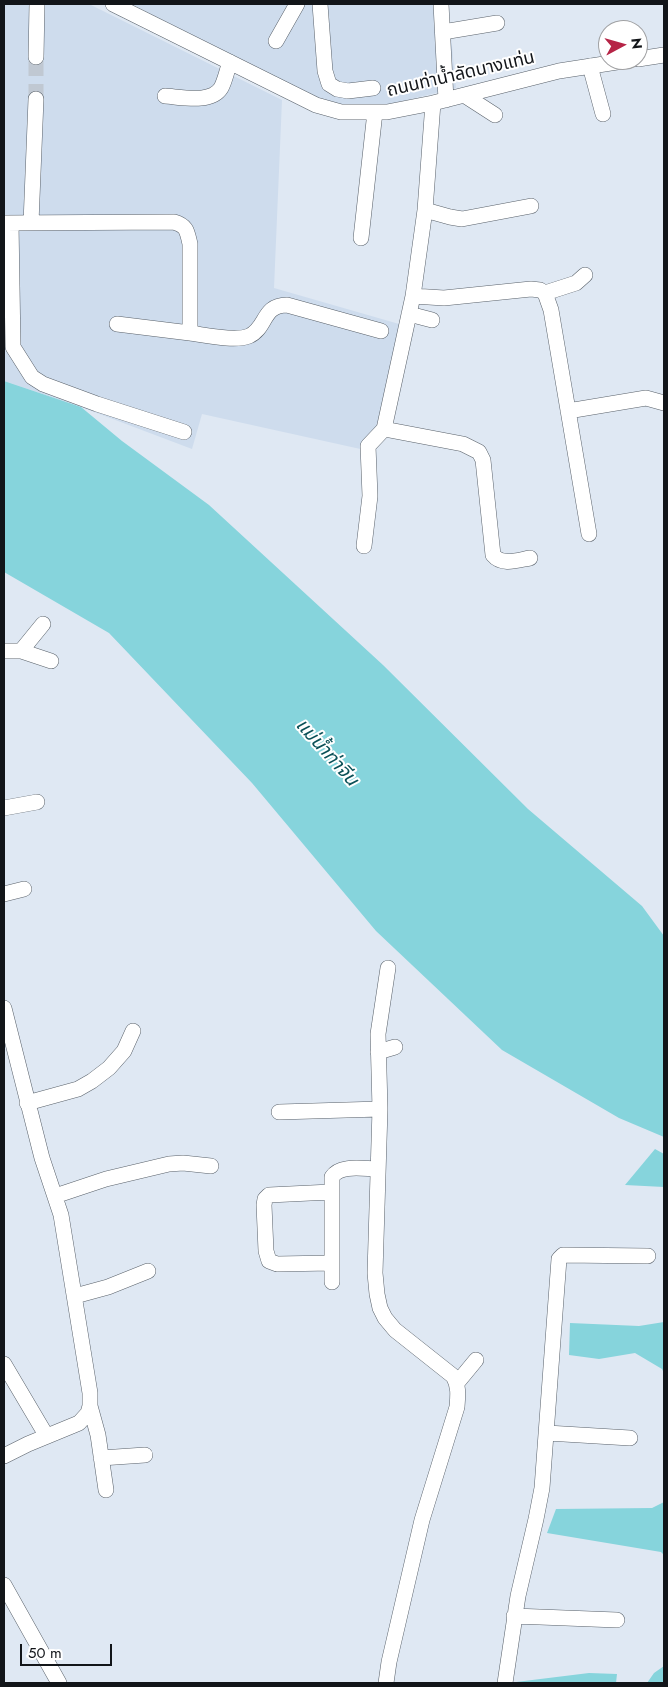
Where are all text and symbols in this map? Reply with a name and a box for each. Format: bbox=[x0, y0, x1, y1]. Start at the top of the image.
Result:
north arrow bbox=[598, 20, 648, 70]
text: N bbox=[626, 37, 647, 50]
street label: ถนนท่าน้ำลัดนางแท่น bbox=[385, 47, 537, 103]
water label: แม่น้ำท่าจีน bbox=[290, 715, 362, 791]
scale bar bbox=[22, 1634, 115, 1666]
text: 50 m bbox=[28, 1642, 62, 1664]

